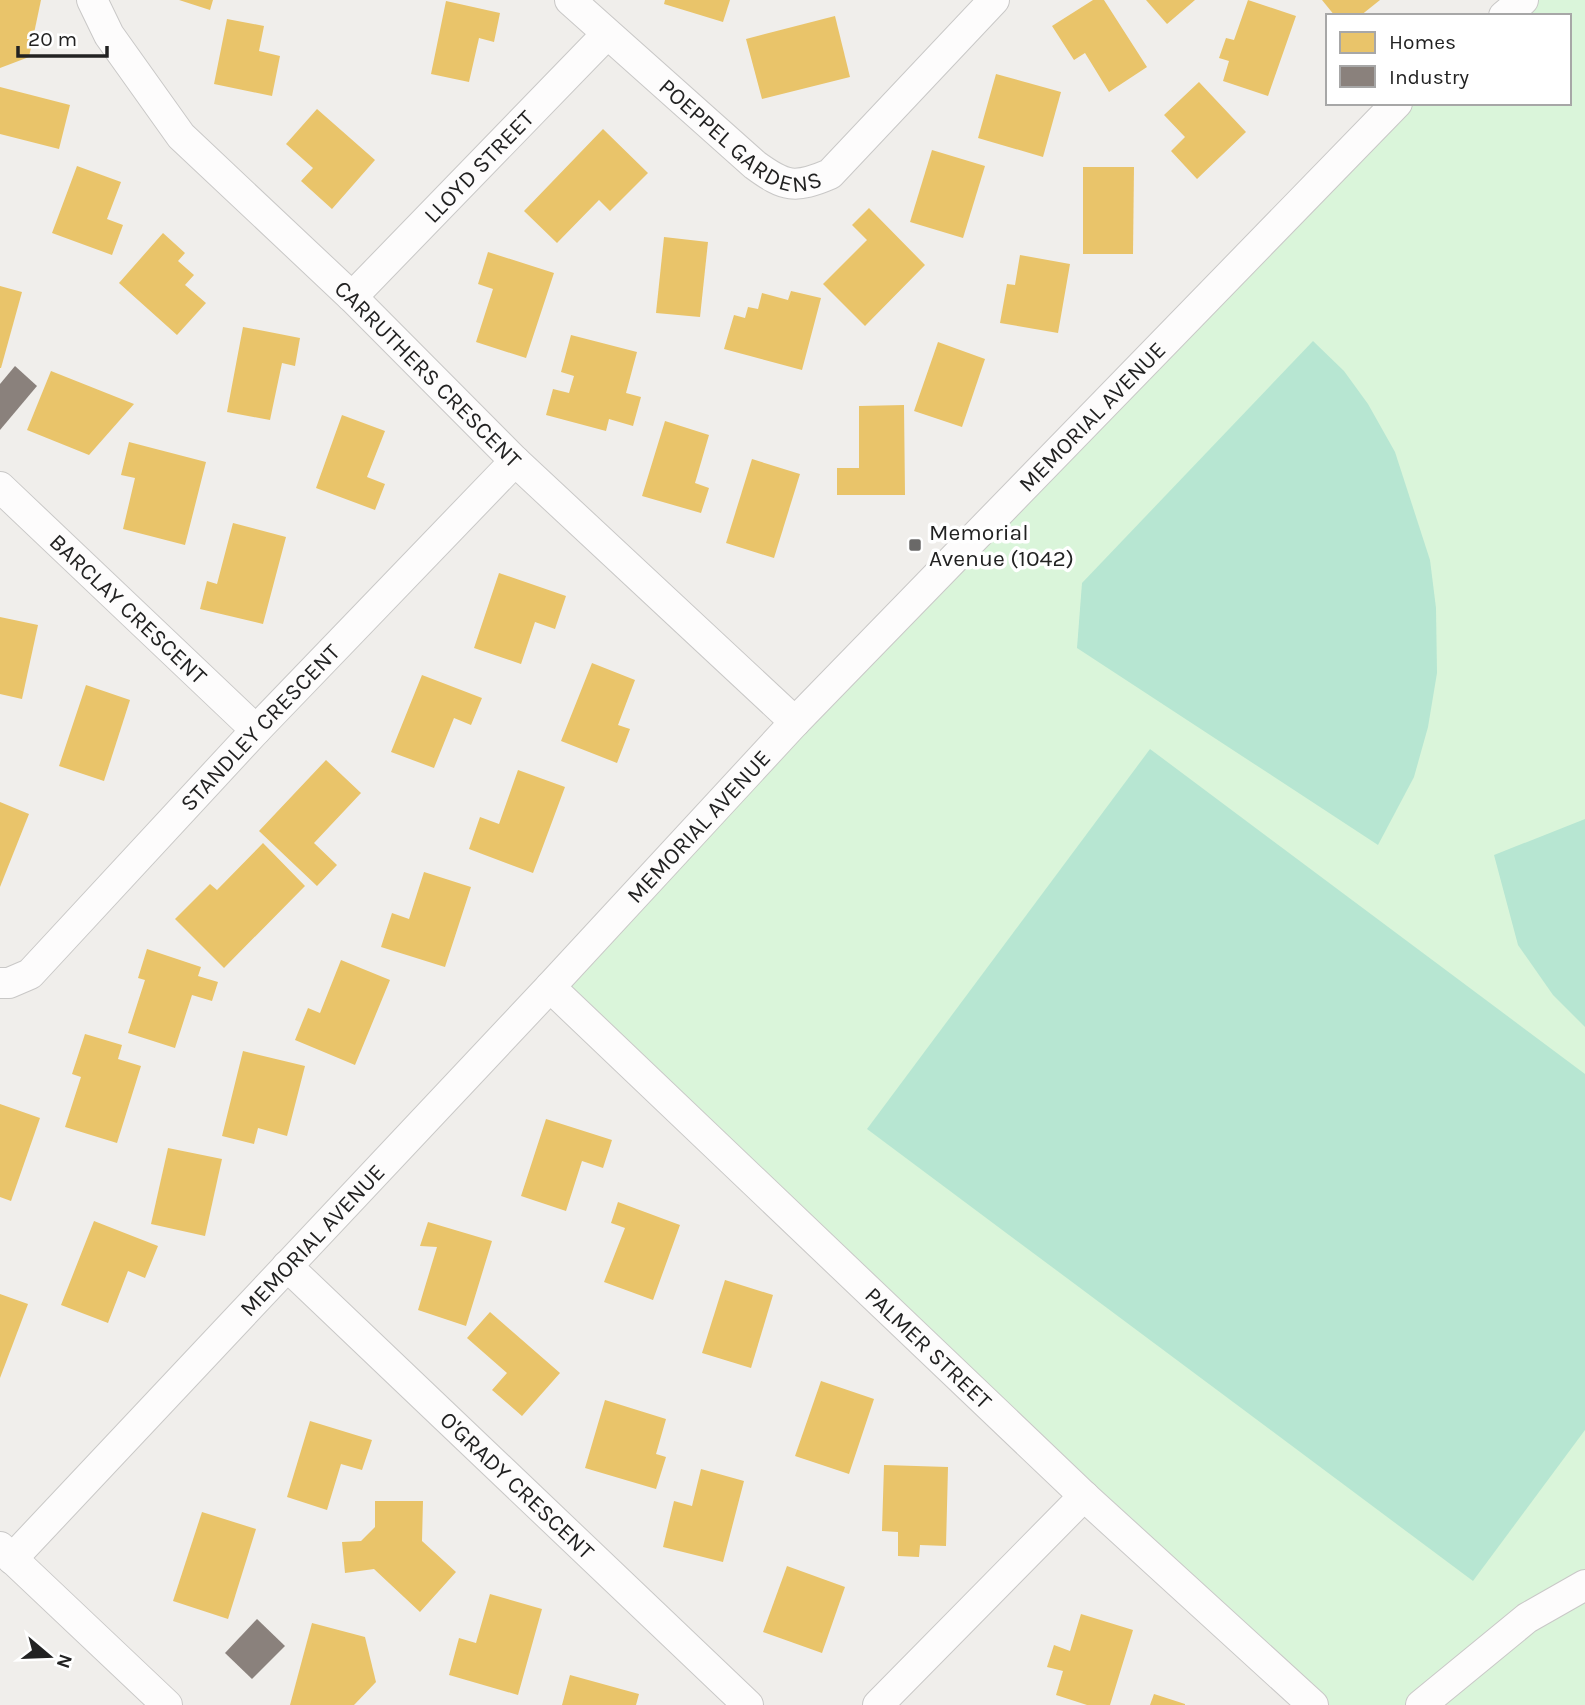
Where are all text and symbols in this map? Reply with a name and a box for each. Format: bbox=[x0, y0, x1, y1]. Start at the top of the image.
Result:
scale bar bbox=[18, 14, 107, 58]
legend bbox=[1326, 14, 1571, 105]
text: 20 m bbox=[28, 27, 77, 51]
text: Homes bbox=[1389, 30, 1456, 54]
text: Industry bbox=[1389, 65, 1469, 89]
street label: POEPPEL GARDENS bbox=[654, 73, 825, 198]
street label: LLOYD STREET bbox=[418, 104, 540, 228]
street label: CARRUTHERS CRESCENT bbox=[329, 275, 527, 473]
street label: MEMORIAL AVENUE bbox=[1013, 336, 1171, 497]
place label: Memorial Avenue (1042) bbox=[929, 519, 1074, 572]
street label: BARCLAY CRESCENT bbox=[44, 528, 213, 690]
marker: Memorial Avenue (1042) bbox=[907, 537, 923, 553]
street label: STANDLEY CRESCENT bbox=[175, 638, 345, 816]
street label: MEMORIAL AVENUE bbox=[621, 744, 776, 909]
street label: MEMORIAL AVENUE bbox=[234, 1158, 390, 1322]
street label: PALMER STREET bbox=[860, 1281, 998, 1415]
street label: O'GRADY CRESCENT bbox=[435, 1406, 600, 1565]
north arrow bbox=[14, 1621, 84, 1691]
text: N bbox=[52, 1651, 77, 1671]

